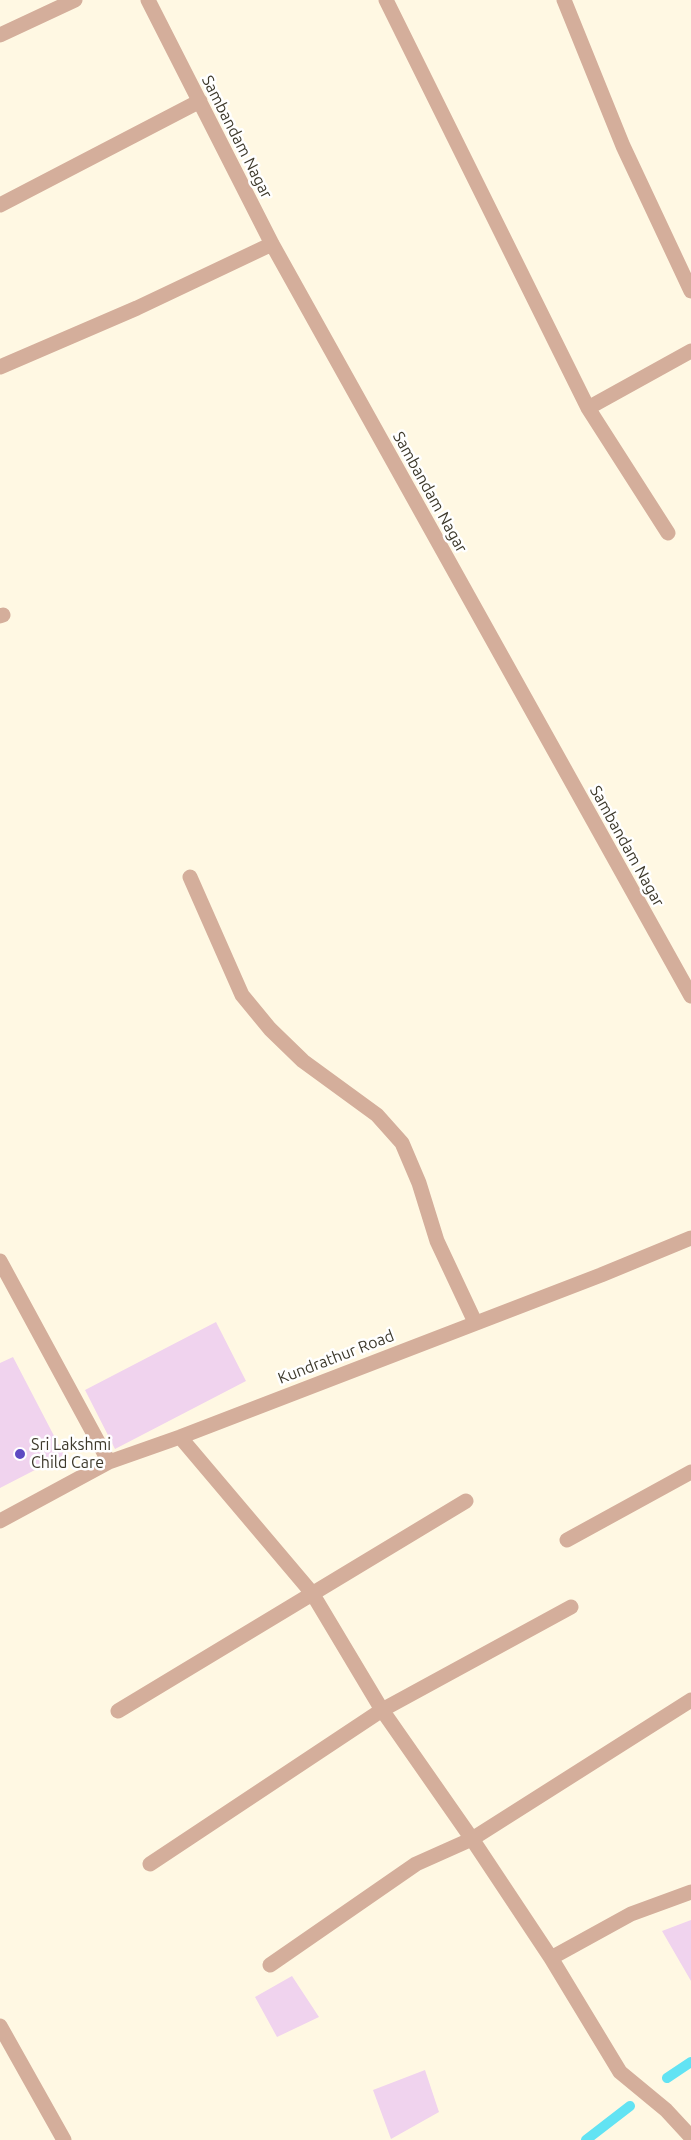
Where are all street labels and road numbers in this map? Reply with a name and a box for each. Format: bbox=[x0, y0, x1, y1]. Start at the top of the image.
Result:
street label: Sambandam Nagar bbox=[198, 72, 276, 202]
street label: Sambandam Nagar bbox=[389, 428, 471, 556]
street label: Sambandam Nagar bbox=[586, 782, 668, 910]
street label: Kundrathur Road bbox=[275, 1326, 397, 1388]

